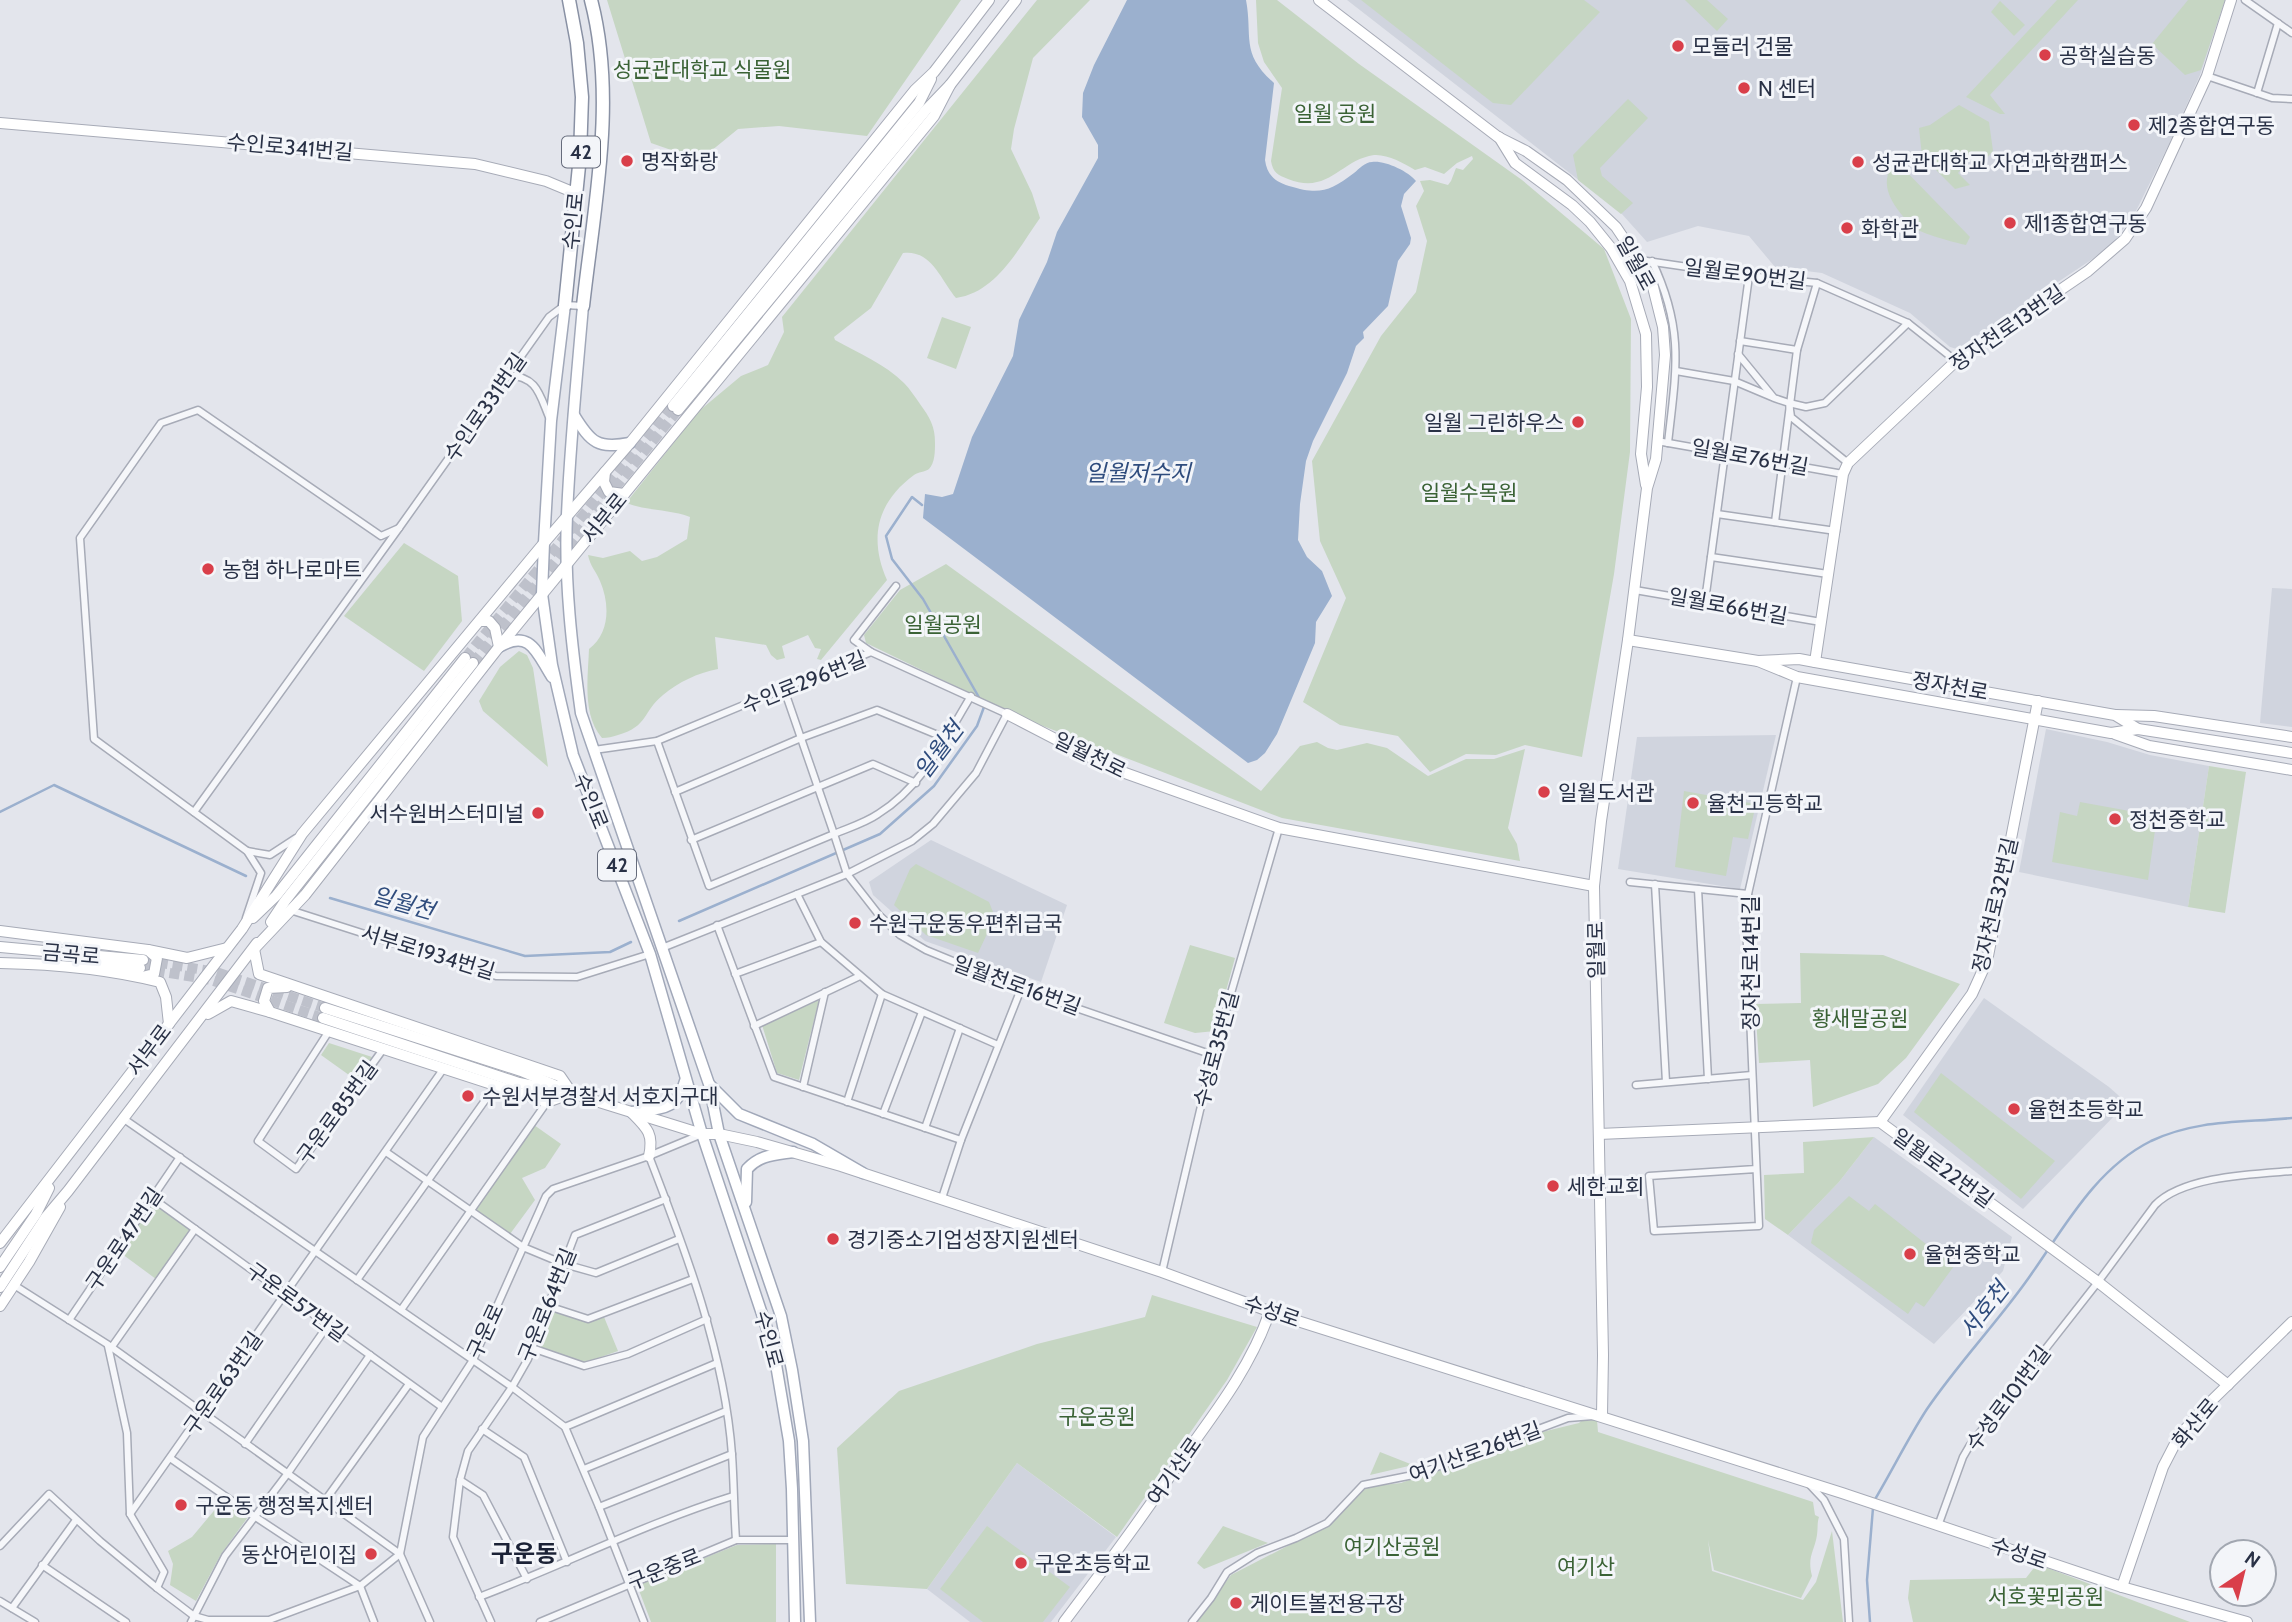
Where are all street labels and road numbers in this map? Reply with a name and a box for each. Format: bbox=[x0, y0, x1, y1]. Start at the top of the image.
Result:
street label: 수인로341번길 bbox=[226, 129, 354, 165]
road number: 42 bbox=[562, 136, 600, 168]
street label: 수인로 bbox=[558, 191, 588, 251]
street label: 일월로 bbox=[1611, 232, 1661, 294]
street label: 일월로90번길 bbox=[1682, 254, 1808, 294]
street label: 정자천로13번길 bbox=[1945, 279, 2069, 377]
street label: 수인로331번길 bbox=[439, 348, 531, 466]
street label: 일월로76번길 bbox=[1689, 434, 1811, 480]
street label: 서부로 bbox=[576, 488, 632, 548]
street label: 일월로66번길 bbox=[1667, 583, 1789, 629]
street label: 수인로296번길 bbox=[738, 646, 870, 718]
street label: 정자천로 bbox=[1910, 667, 1990, 705]
street label: 일월천로 bbox=[1050, 727, 1130, 783]
street label: 수인로 bbox=[569, 769, 613, 833]
street label: 정자천로32번길 bbox=[1967, 835, 2023, 975]
road number: 42 bbox=[598, 850, 636, 880]
street label: 정자천로14번길 bbox=[1738, 896, 1763, 1030]
street label: 서부로1934번길 bbox=[358, 920, 498, 984]
street label: 일월로 bbox=[1583, 921, 1609, 979]
street label: 금곡로 bbox=[41, 939, 101, 969]
street label: 일월천로16번길 bbox=[949, 950, 1085, 1020]
street label: 수성로35번길 bbox=[1188, 988, 1244, 1110]
street label: 서부로 bbox=[122, 1019, 176, 1081]
street label: 구운로85번길 bbox=[291, 1056, 383, 1168]
street label: 일월로22번길 bbox=[1888, 1123, 1998, 1213]
street label: 구운로47번길 bbox=[80, 1183, 168, 1295]
street label: 구운로64번길 bbox=[513, 1244, 581, 1366]
street label: 구운로57번길 bbox=[242, 1257, 352, 1347]
street label: 수성로 bbox=[1241, 1290, 1303, 1332]
street label: 구운로 bbox=[461, 1299, 509, 1363]
street label: 수인로 bbox=[749, 1308, 789, 1370]
street label: 구운로63번길 bbox=[178, 1327, 268, 1439]
street label: 수성로101번길 bbox=[1960, 1341, 2056, 1455]
street label: 화산로 bbox=[2167, 1393, 2223, 1453]
street label: 여기산로26번길 bbox=[1405, 1417, 1545, 1487]
street label: 여기산로 bbox=[1142, 1432, 1206, 1510]
street label: 수성로 bbox=[1988, 1532, 2050, 1574]
street label: 구운중로 bbox=[623, 1543, 705, 1595]

